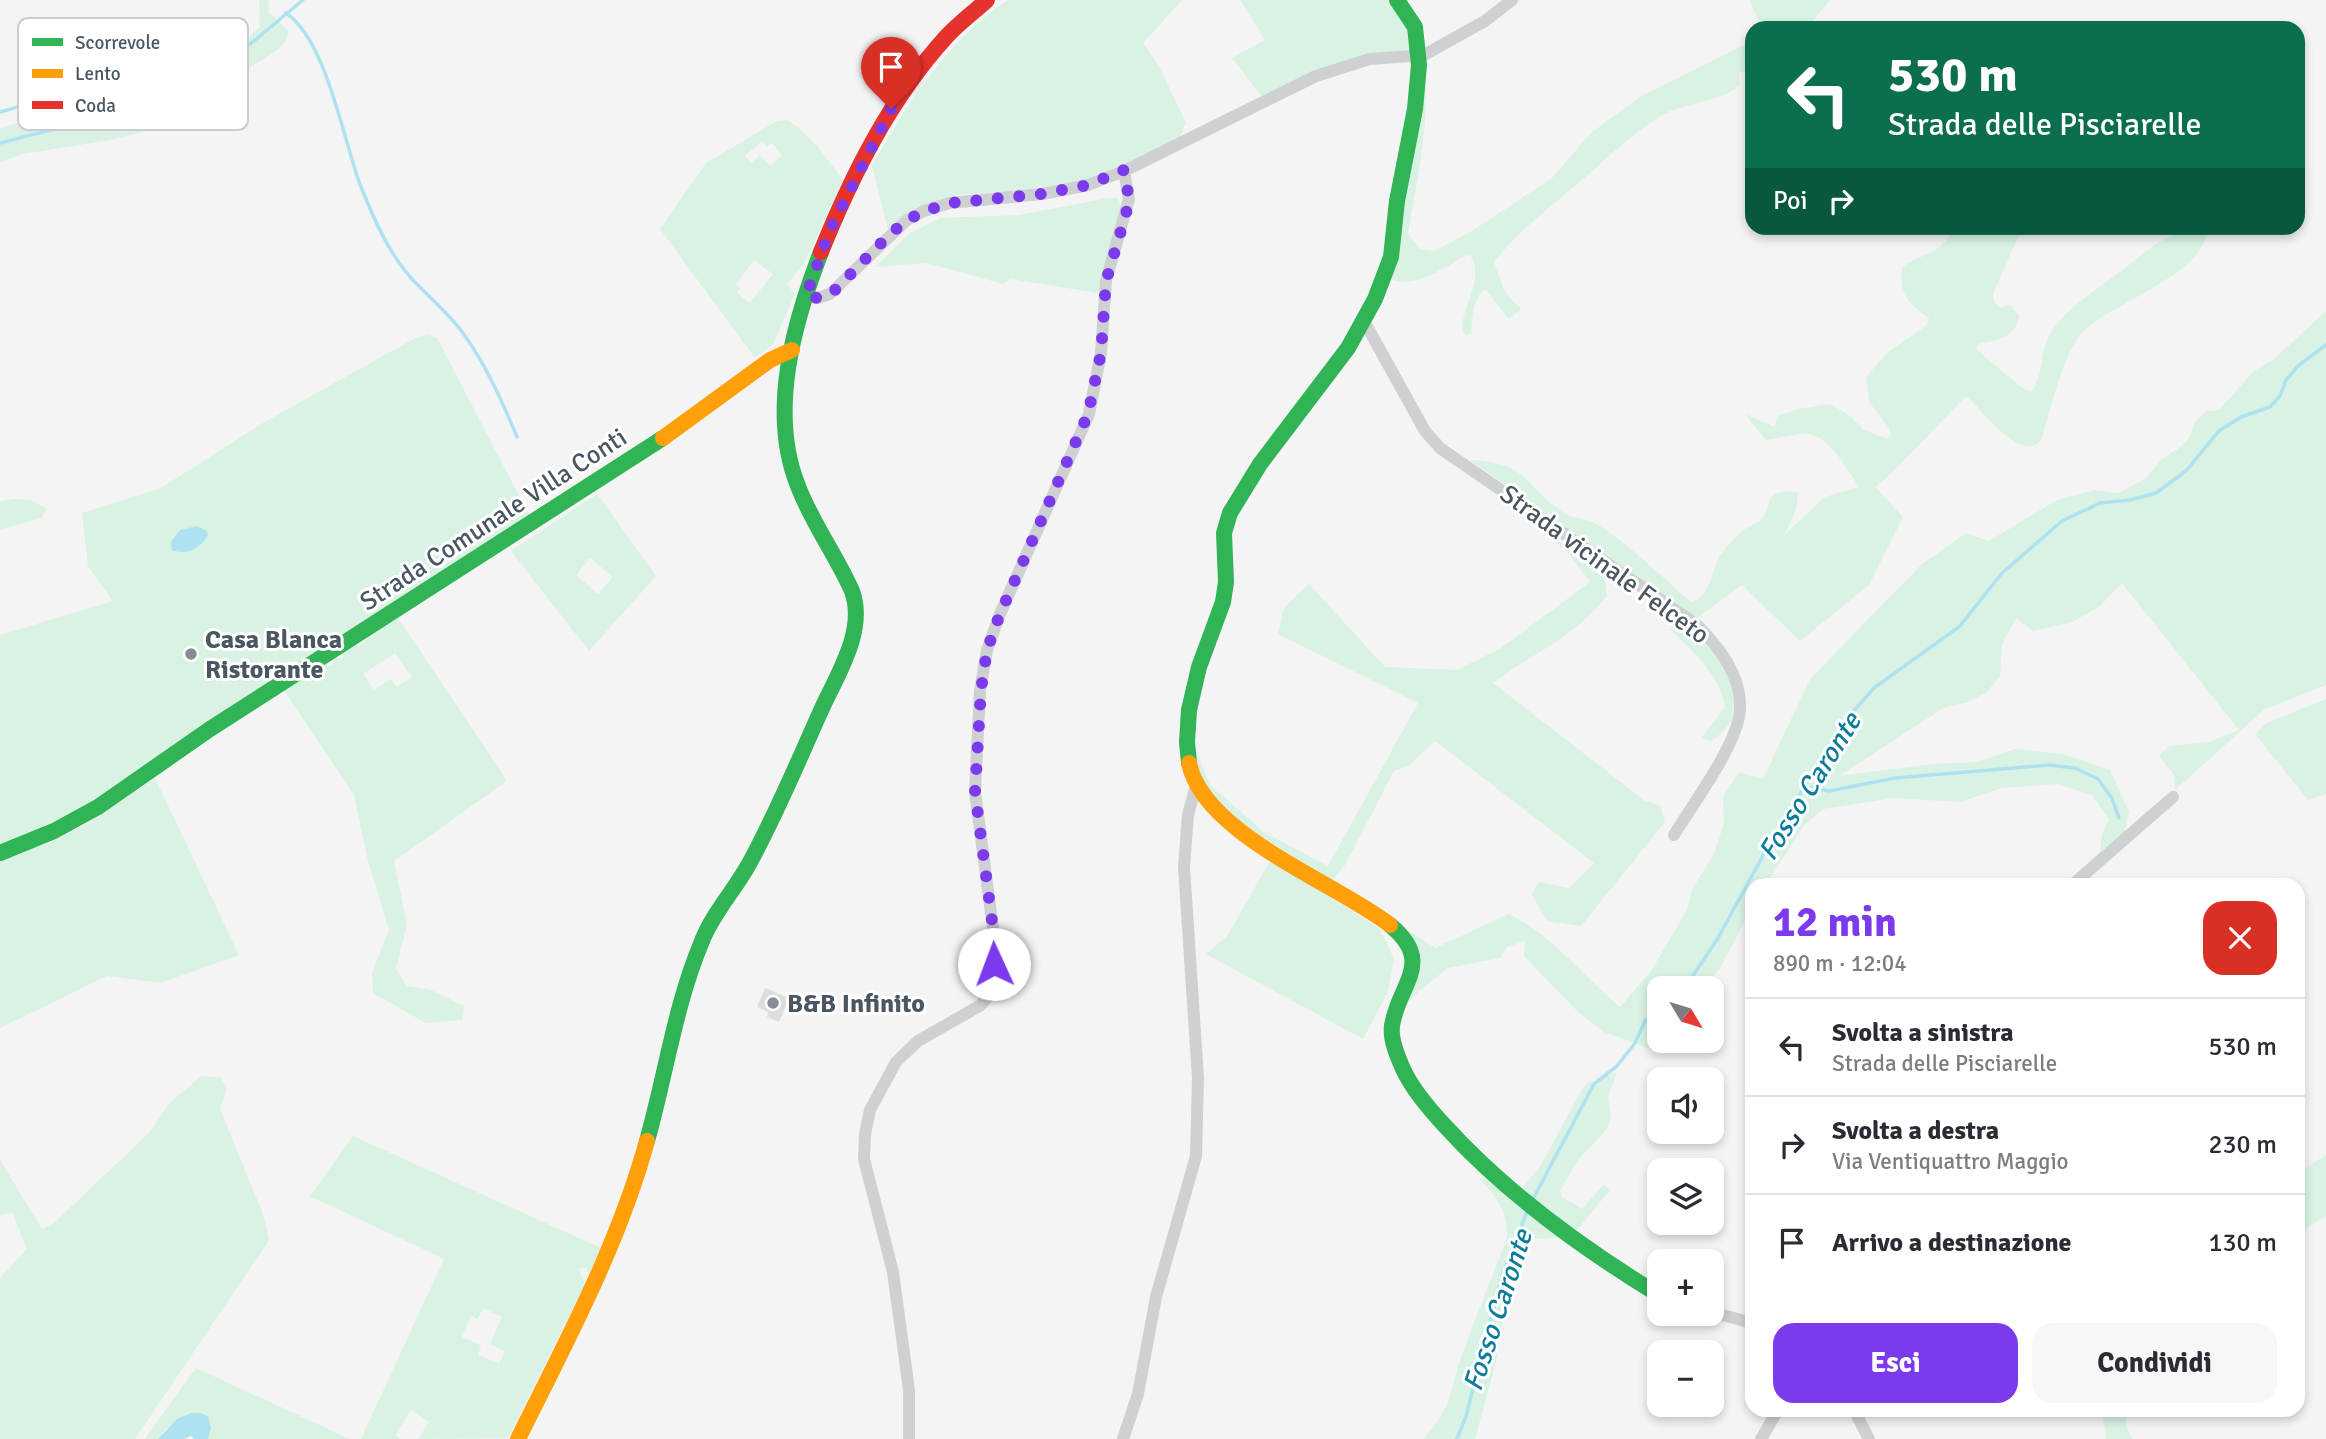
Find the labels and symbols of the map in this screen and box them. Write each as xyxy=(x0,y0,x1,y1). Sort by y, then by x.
legend xyxy=(18,18,248,130)
text: Scorrevole xyxy=(75,31,160,55)
pin xyxy=(861,37,921,109)
text: Lento xyxy=(75,62,121,86)
text: Coda xyxy=(75,94,116,118)
street label: Strada Comunale Villa Conti xyxy=(354,422,633,618)
street label: Strada vicinale Felceto xyxy=(1493,478,1715,652)
place label: Casa Blanca Ristorante xyxy=(205,624,342,686)
marker: Casa Blanca Ristorante xyxy=(183,646,199,662)
water label: Fosso Caronte xyxy=(1751,705,1870,867)
position arrow xyxy=(957,927,1031,1001)
north arrow xyxy=(1647,976,1724,1054)
place label: B&B Infinito xyxy=(787,988,925,1020)
marker: B&B Infinito xyxy=(765,995,781,1011)
water label: Fosso Caronte xyxy=(1456,1223,1541,1395)

